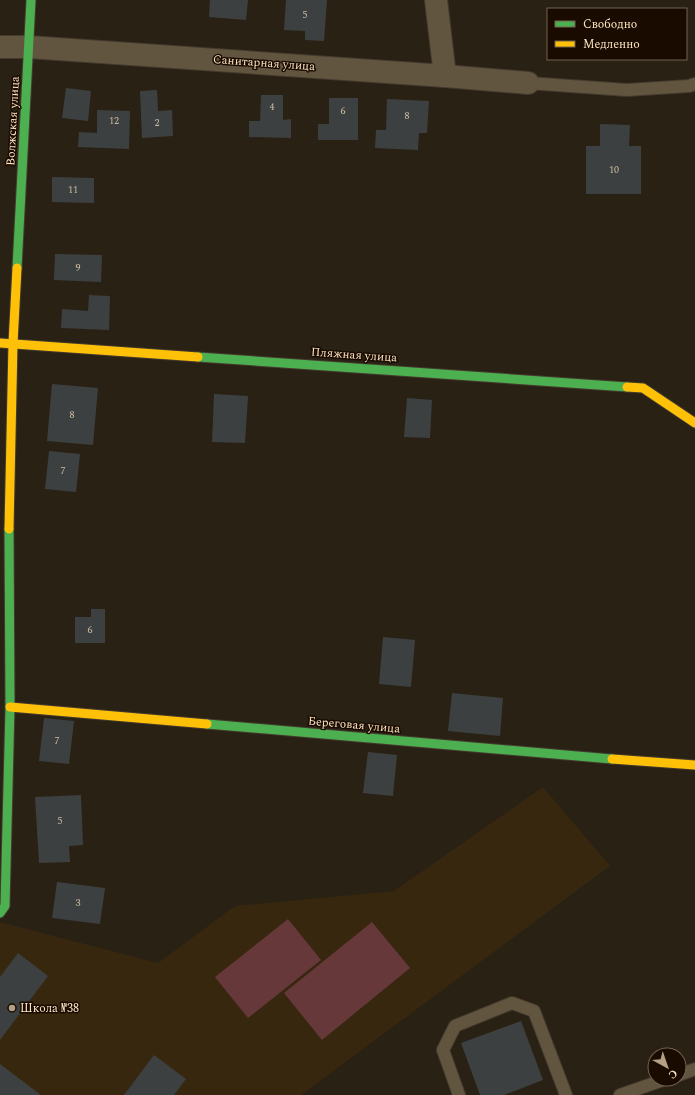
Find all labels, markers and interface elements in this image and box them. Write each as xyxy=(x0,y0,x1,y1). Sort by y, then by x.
house number: 5 xyxy=(303,7,308,23)
legend xyxy=(547,8,687,60)
text: Свободно xyxy=(583,15,637,34)
text: Медленно xyxy=(583,35,640,54)
street label: Санитарная улица xyxy=(212,50,316,76)
street label: Волжская улица xyxy=(1,75,25,166)
house number: 4 xyxy=(270,99,275,115)
house number: 6 xyxy=(341,103,346,119)
house number: 8 xyxy=(405,108,410,124)
house number: 12 xyxy=(109,113,119,129)
house number: 2 xyxy=(155,115,160,131)
house number: 10 xyxy=(609,162,619,178)
house number: 11 xyxy=(68,182,78,198)
house number: 9 xyxy=(76,260,81,276)
street label: Пляжная улица xyxy=(310,343,398,367)
house number: 8 xyxy=(70,407,75,423)
house number: 7 xyxy=(61,463,66,479)
house number: 6 xyxy=(88,622,93,638)
street label: Береговая улица xyxy=(307,712,401,739)
house number: 7 xyxy=(55,733,60,749)
house number: 5 xyxy=(58,813,63,829)
house number: 3 xyxy=(76,895,81,911)
place label: Школа №38 xyxy=(20,999,79,1018)
marker: Школа №38 xyxy=(7,1003,17,1013)
north arrow xyxy=(647,1047,687,1087)
text: С xyxy=(665,1065,682,1083)

